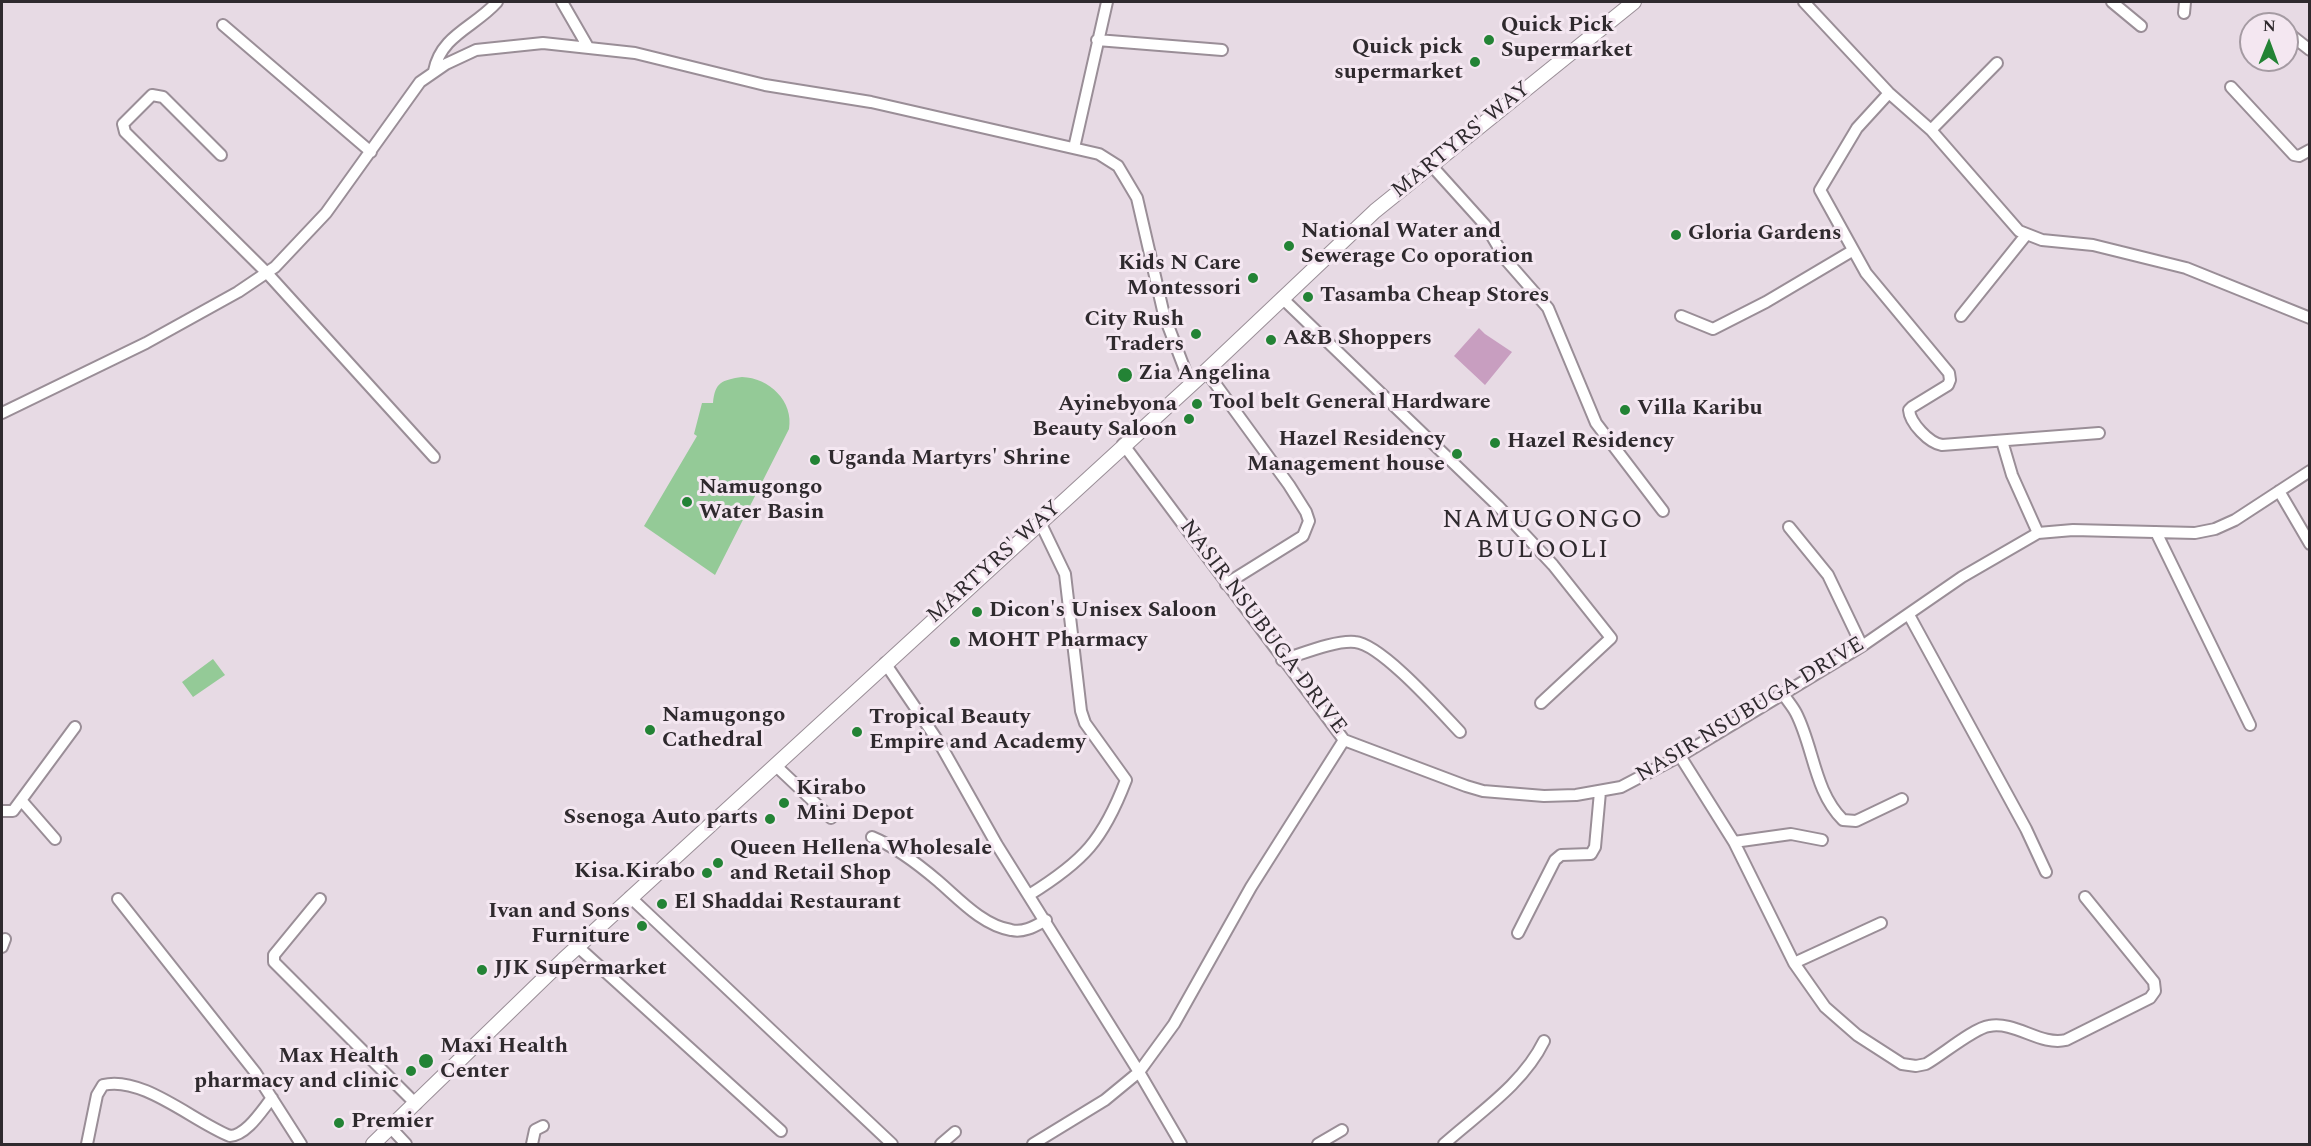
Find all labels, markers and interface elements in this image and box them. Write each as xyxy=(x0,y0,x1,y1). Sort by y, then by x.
north arrow xyxy=(2239,12,2299,72)
place label: Quick Pick Supermarket xyxy=(1501,14,1633,66)
text: N xyxy=(2263,14,2276,38)
marker: Quick Pick Supermarket xyxy=(1482,33,1496,47)
place label: Quick pick supermarket xyxy=(1334,36,1463,88)
marker: Quick pick supermarket xyxy=(1468,55,1482,69)
street label: MARTYRS' WAY xyxy=(1387,77,1537,205)
place label: National Water and Sewerage Co oporation xyxy=(1301,220,1534,272)
place label: Gloria Gardens xyxy=(1688,222,1842,248)
marker: Gloria Gardens xyxy=(1669,228,1683,242)
marker: National Water and Sewerage Co oporation xyxy=(1282,239,1296,253)
place label: Kids N Care Montessori xyxy=(1118,252,1241,304)
marker: Kids N Care Montessori xyxy=(1246,271,1260,285)
place label: Tasamba Cheap Stores xyxy=(1320,284,1549,310)
marker: Tasamba Cheap Stores xyxy=(1301,290,1315,304)
place label: City Rush Traders xyxy=(1085,308,1184,360)
marker: City Rush Traders xyxy=(1189,327,1203,341)
place label: A&B Shoppers xyxy=(1283,327,1432,353)
marker: A&B Shoppers xyxy=(1264,333,1278,347)
place label: Zia Angelina xyxy=(1138,362,1270,388)
marker: Zia Angelina xyxy=(1116,366,1134,384)
place label: Tool belt General Hardware xyxy=(1209,391,1491,417)
place label: Ayinebyona Beauty Saloon xyxy=(1032,393,1177,445)
marker: Tool belt General Hardware xyxy=(1190,397,1204,411)
place label: Villa Karibu xyxy=(1637,397,1762,423)
marker: Villa Karibu xyxy=(1618,403,1632,417)
marker: Ayinebyona Beauty Saloon xyxy=(1182,412,1196,426)
place label: Hazel Residency Management house xyxy=(1247,428,1445,480)
place label: Hazel Residency xyxy=(1507,430,1674,456)
marker: Hazel Residency xyxy=(1488,436,1502,450)
place label: Uganda Martyrs' Shrine xyxy=(827,447,1070,473)
marker: Hazel Residency Management house xyxy=(1450,447,1464,461)
marker: Uganda Martyrs' Shrine xyxy=(808,453,822,467)
place label: Namugongo Water Basin xyxy=(699,476,824,528)
marker: Namugongo Water Basin xyxy=(680,495,694,509)
street label: MARTYRS' WAY xyxy=(923,496,1067,630)
district label: NAMUGONGO BULOOLI xyxy=(1442,506,1644,568)
street label: NASIR NSUBUGA DRIVE xyxy=(1173,516,1351,740)
place label: Dicon's Unisex Saloon xyxy=(989,599,1217,625)
marker: Dicon's Unisex Saloon xyxy=(970,605,984,619)
place label: MOHT Pharmacy xyxy=(967,629,1147,655)
street label: NASIR NSUBUGA DRIVE xyxy=(1632,632,1870,790)
marker: MOHT Pharmacy xyxy=(948,635,962,649)
place label: Namugongo Cathedral xyxy=(662,704,785,756)
place label: Tropical Beauty Empire and Academy xyxy=(869,706,1086,758)
marker: Namugongo Cathedral xyxy=(643,723,657,737)
marker: Tropical Beauty Empire and Academy xyxy=(850,725,864,739)
place label: Kirabo Mini Depot xyxy=(796,777,914,828)
marker: Kirabo Mini Depot xyxy=(777,796,791,810)
place label: Ssenoga Auto parts xyxy=(563,806,758,832)
marker: Ssenoga Auto parts xyxy=(763,812,777,826)
place label: Queen Hellena Wholesale and Retail Shop xyxy=(730,837,992,888)
marker: Queen Hellena Wholesale and Retail Shop xyxy=(711,856,725,870)
place label: Kisa.Kirabo xyxy=(574,860,695,886)
marker: Kisa.Kirabo xyxy=(700,866,714,880)
place label: El Shaddai Restaurant xyxy=(674,891,901,917)
marker: El Shaddai Restaurant xyxy=(655,897,669,911)
place label: Ivan and Sons Furniture xyxy=(488,900,630,951)
marker: Ivan and Sons Furniture xyxy=(635,919,649,933)
place label: JJK Supermarket xyxy=(494,957,667,983)
marker: JJK Supermarket xyxy=(475,963,489,977)
place label: Maxi Health Center xyxy=(440,1035,568,1086)
place label: Max Health pharmacy and clinic xyxy=(194,1045,399,1096)
marker: Maxi Health Center xyxy=(417,1052,435,1070)
marker: Max Health pharmacy and clinic xyxy=(404,1064,418,1078)
place label: Premier xyxy=(351,1110,434,1136)
marker: Premier xyxy=(332,1116,346,1130)

